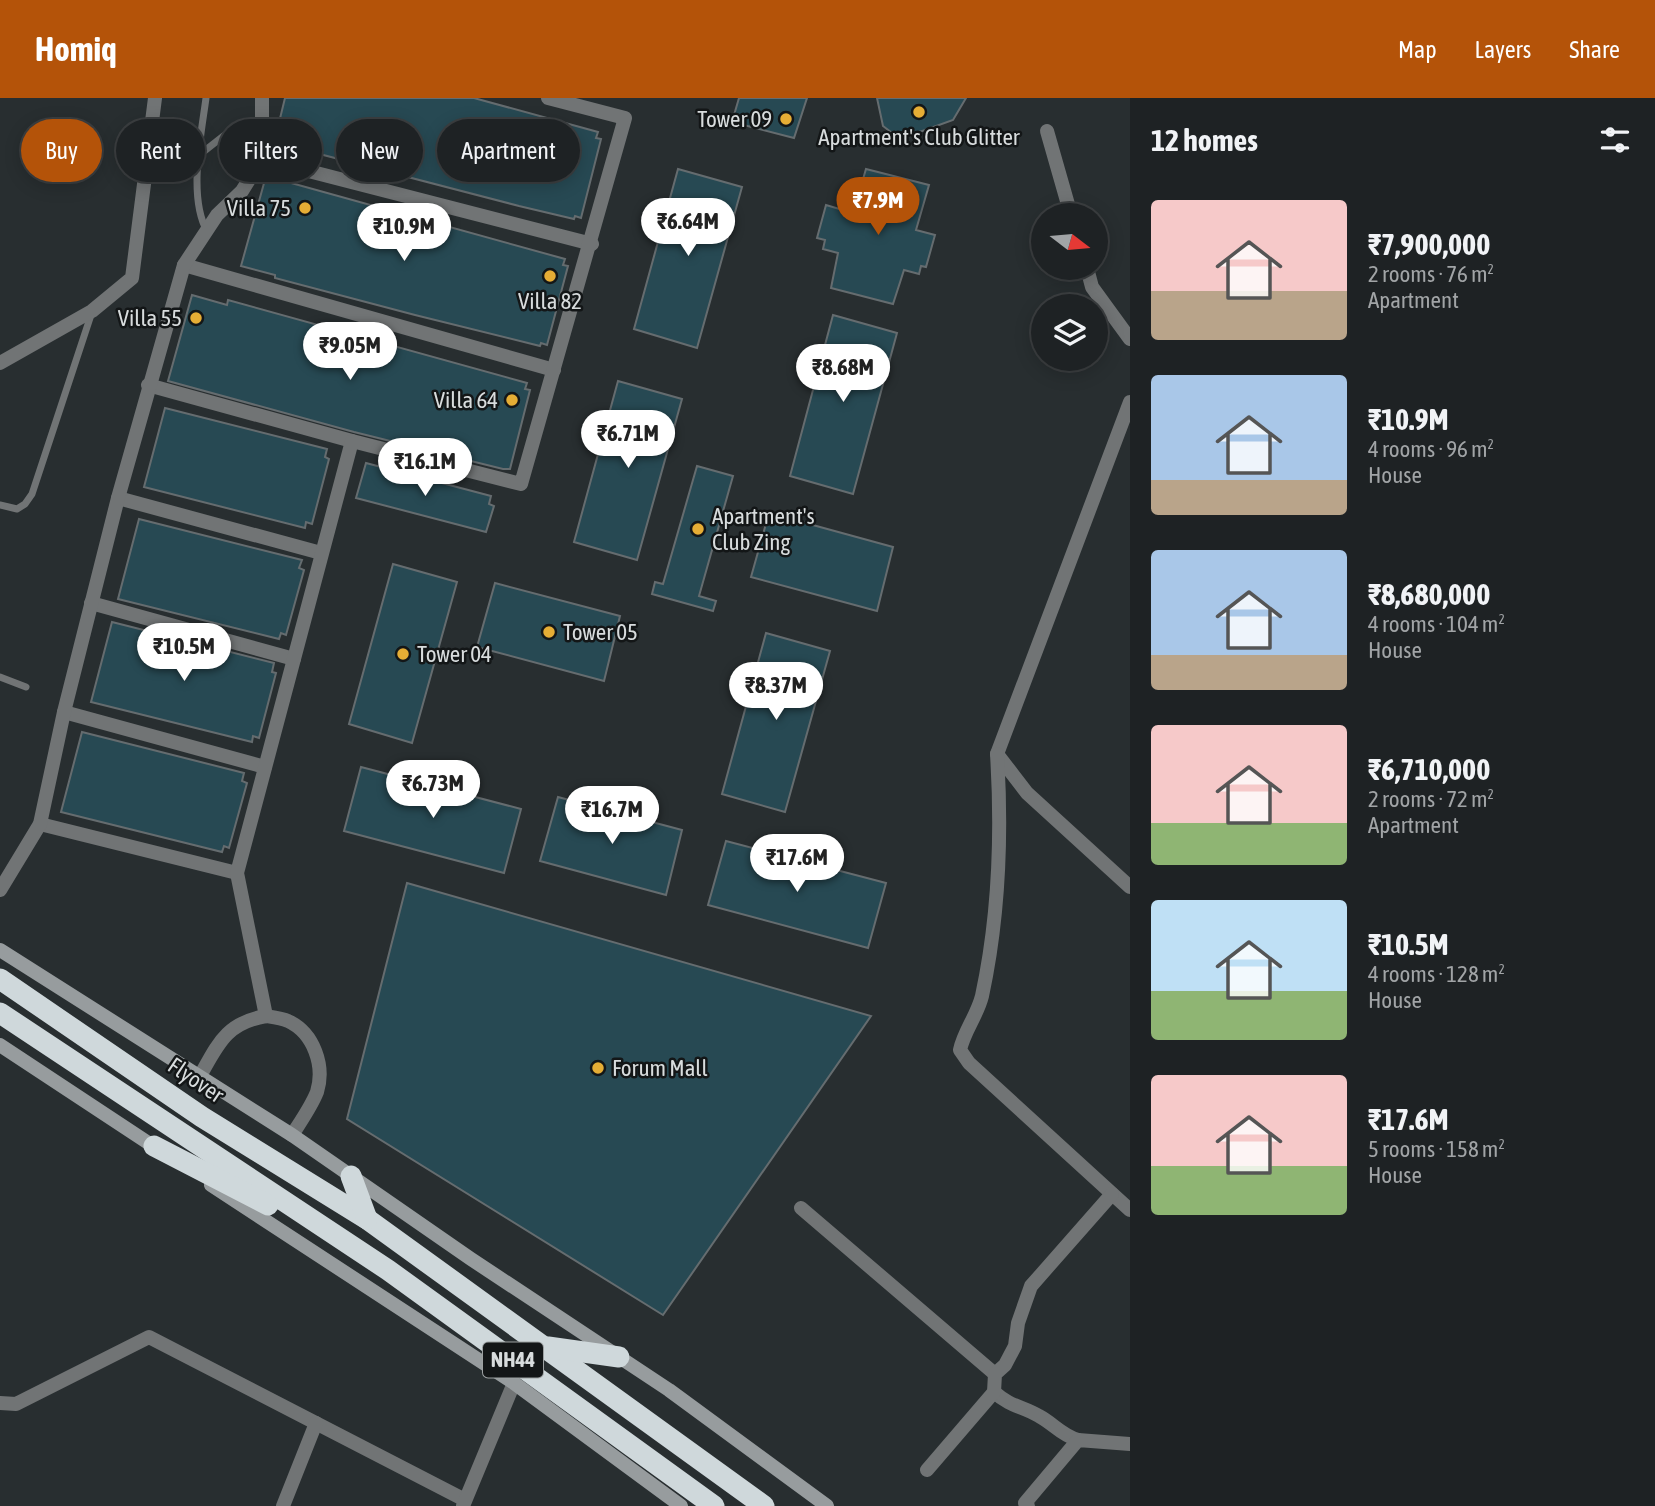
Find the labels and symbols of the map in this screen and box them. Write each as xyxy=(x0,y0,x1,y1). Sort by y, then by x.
marker: Apartment's Club Glitter xyxy=(911,104,927,120)
place label: Tower 09 xyxy=(697,106,772,132)
marker: Tower 09 xyxy=(778,111,794,127)
place label: Apartment's Club Glitter xyxy=(818,124,1021,150)
pin: ₹7.9M xyxy=(829,178,927,237)
place label: Villa 75 xyxy=(227,195,291,221)
pin: ₹6.64M xyxy=(631,198,745,258)
marker: Villa 75 xyxy=(297,200,313,216)
north arrow xyxy=(1031,203,1108,280)
pin: ₹10.9M xyxy=(347,204,461,263)
marker: Villa 82 xyxy=(542,268,558,284)
place label: Villa 82 xyxy=(518,288,582,314)
place label: Villa 55 xyxy=(118,305,182,331)
marker: Villa 55 xyxy=(188,310,204,326)
pin: ₹9.05M xyxy=(293,322,407,382)
pin: ₹8.68M xyxy=(786,344,900,404)
place label: Villa 64 xyxy=(434,387,498,413)
marker: Villa 64 xyxy=(504,392,520,408)
pin: ₹6.71M xyxy=(571,410,685,470)
pin: ₹16.1M xyxy=(368,438,482,498)
place label: Apartment's Club Zing xyxy=(712,503,815,555)
marker: Apartment's Club Zing xyxy=(690,521,706,537)
place label: Tower 05 xyxy=(563,619,638,645)
pin: ₹10.5M xyxy=(127,624,241,683)
marker: Tower 05 xyxy=(541,624,557,640)
place label: Tower 04 xyxy=(417,641,492,667)
marker: Tower 04 xyxy=(395,646,411,662)
pin: ₹8.37M xyxy=(719,662,833,722)
pin: ₹6.73M xyxy=(376,760,490,820)
pin: ₹16.7M xyxy=(555,786,669,846)
pin: ₹17.6M xyxy=(740,834,854,894)
street label: Flyover xyxy=(163,1052,230,1109)
place label: Forum Mall xyxy=(612,1055,708,1081)
marker: Forum Mall xyxy=(590,1060,606,1076)
road number: NH44 xyxy=(483,1342,543,1378)

